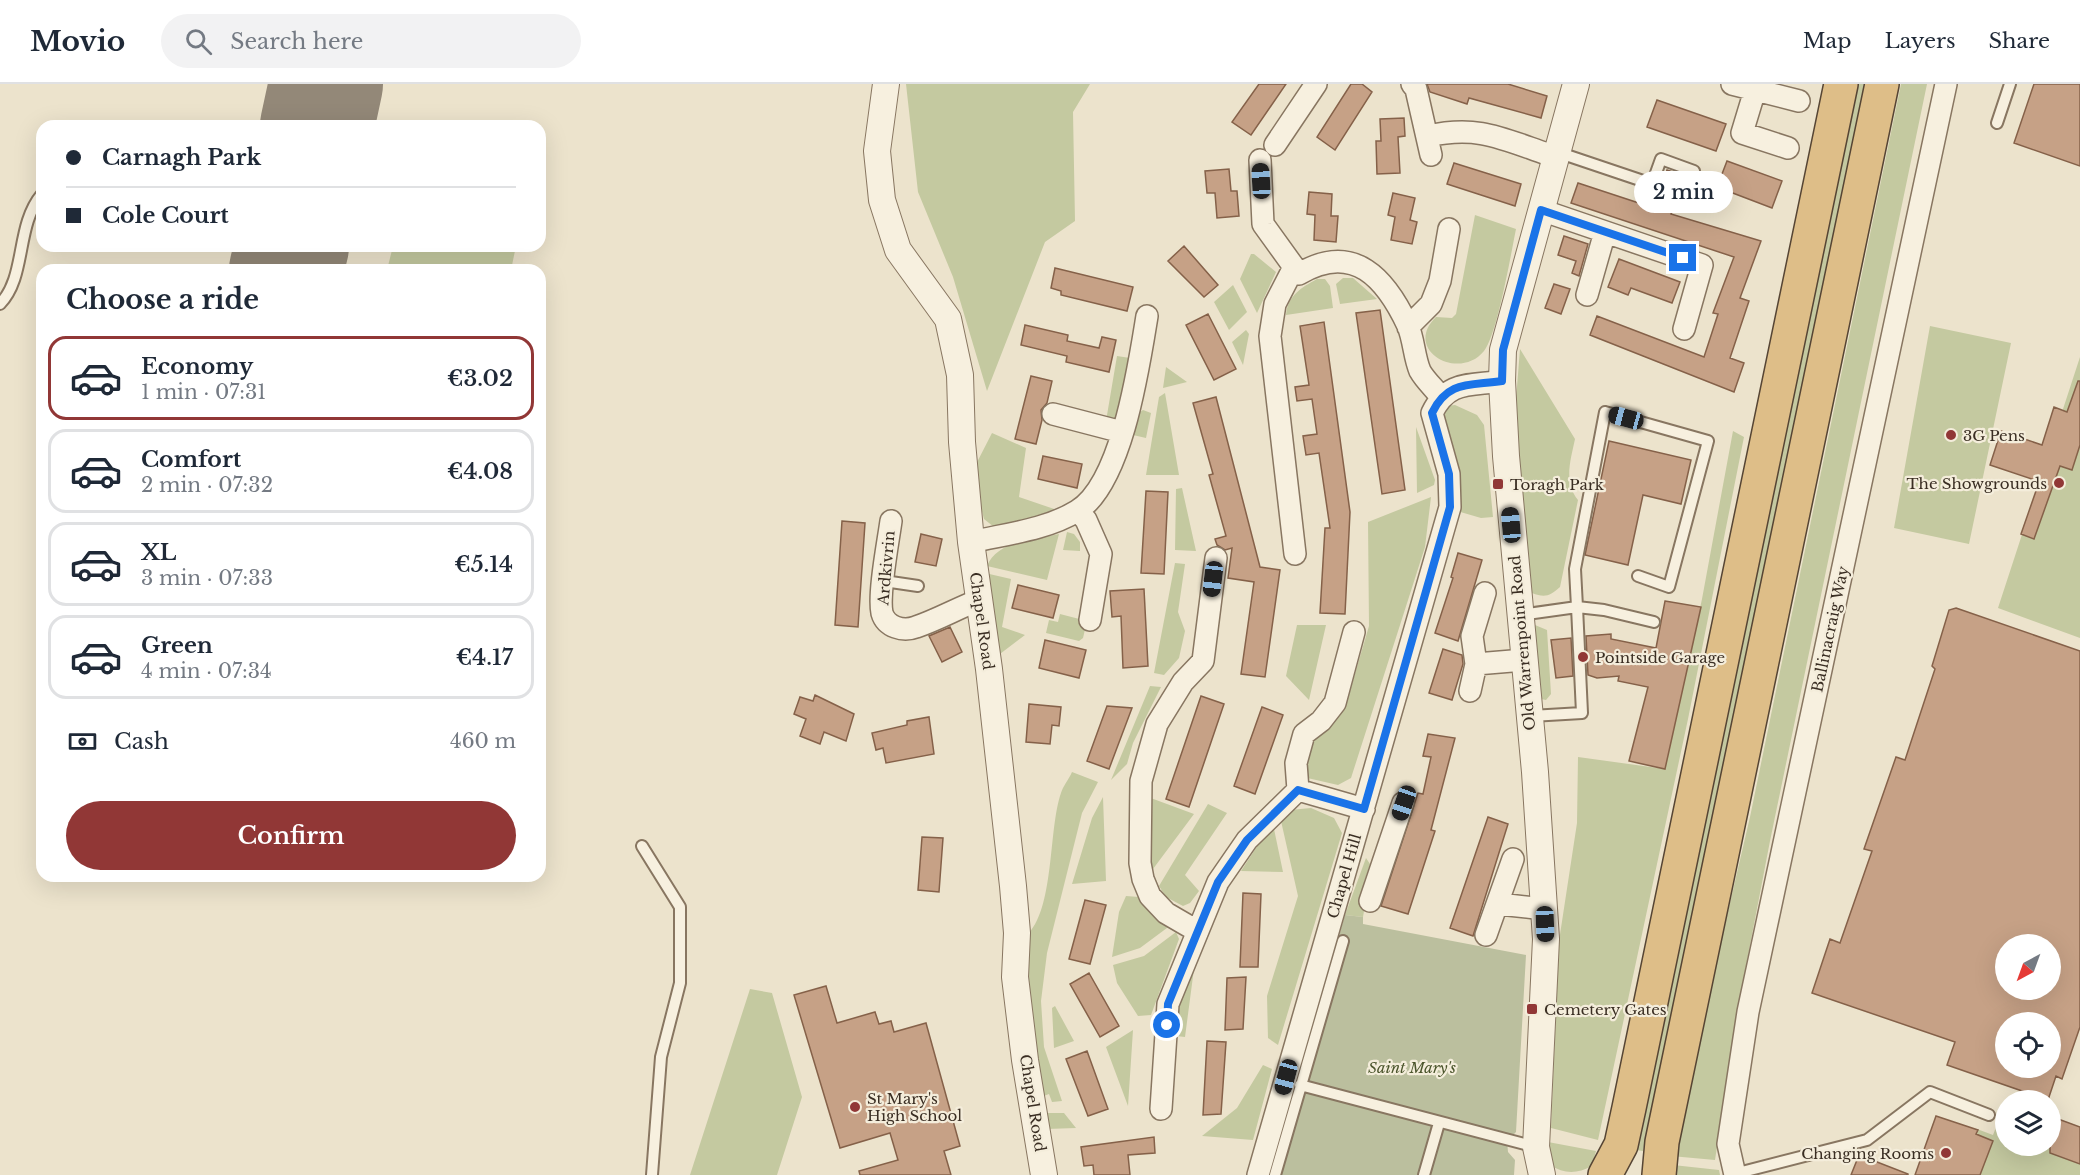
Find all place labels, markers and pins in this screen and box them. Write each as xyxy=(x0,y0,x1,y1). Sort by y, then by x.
place label: 3G Pens xyxy=(1963,426,2025,445)
marker: 3G Pens xyxy=(1944,428,1958,442)
place label: The Showgrounds xyxy=(1907,474,2047,493)
place label: Toragh Park xyxy=(1510,475,1605,494)
marker: The Showgrounds xyxy=(2052,476,2066,490)
marker: Toragh Park xyxy=(1491,477,1505,491)
place label: Pointside Garage xyxy=(1595,648,1725,667)
marker: Pointside Garage xyxy=(1576,650,1590,664)
place label: Cemetery Gates xyxy=(1544,1000,1667,1019)
marker: Cemetery Gates xyxy=(1525,1002,1539,1016)
place label: St Mary's High School xyxy=(867,1089,962,1125)
marker: St Mary's High School xyxy=(848,1100,862,1114)
place label: Changing Rooms xyxy=(1801,1144,1934,1163)
marker: Changing Rooms xyxy=(1939,1146,1953,1160)

